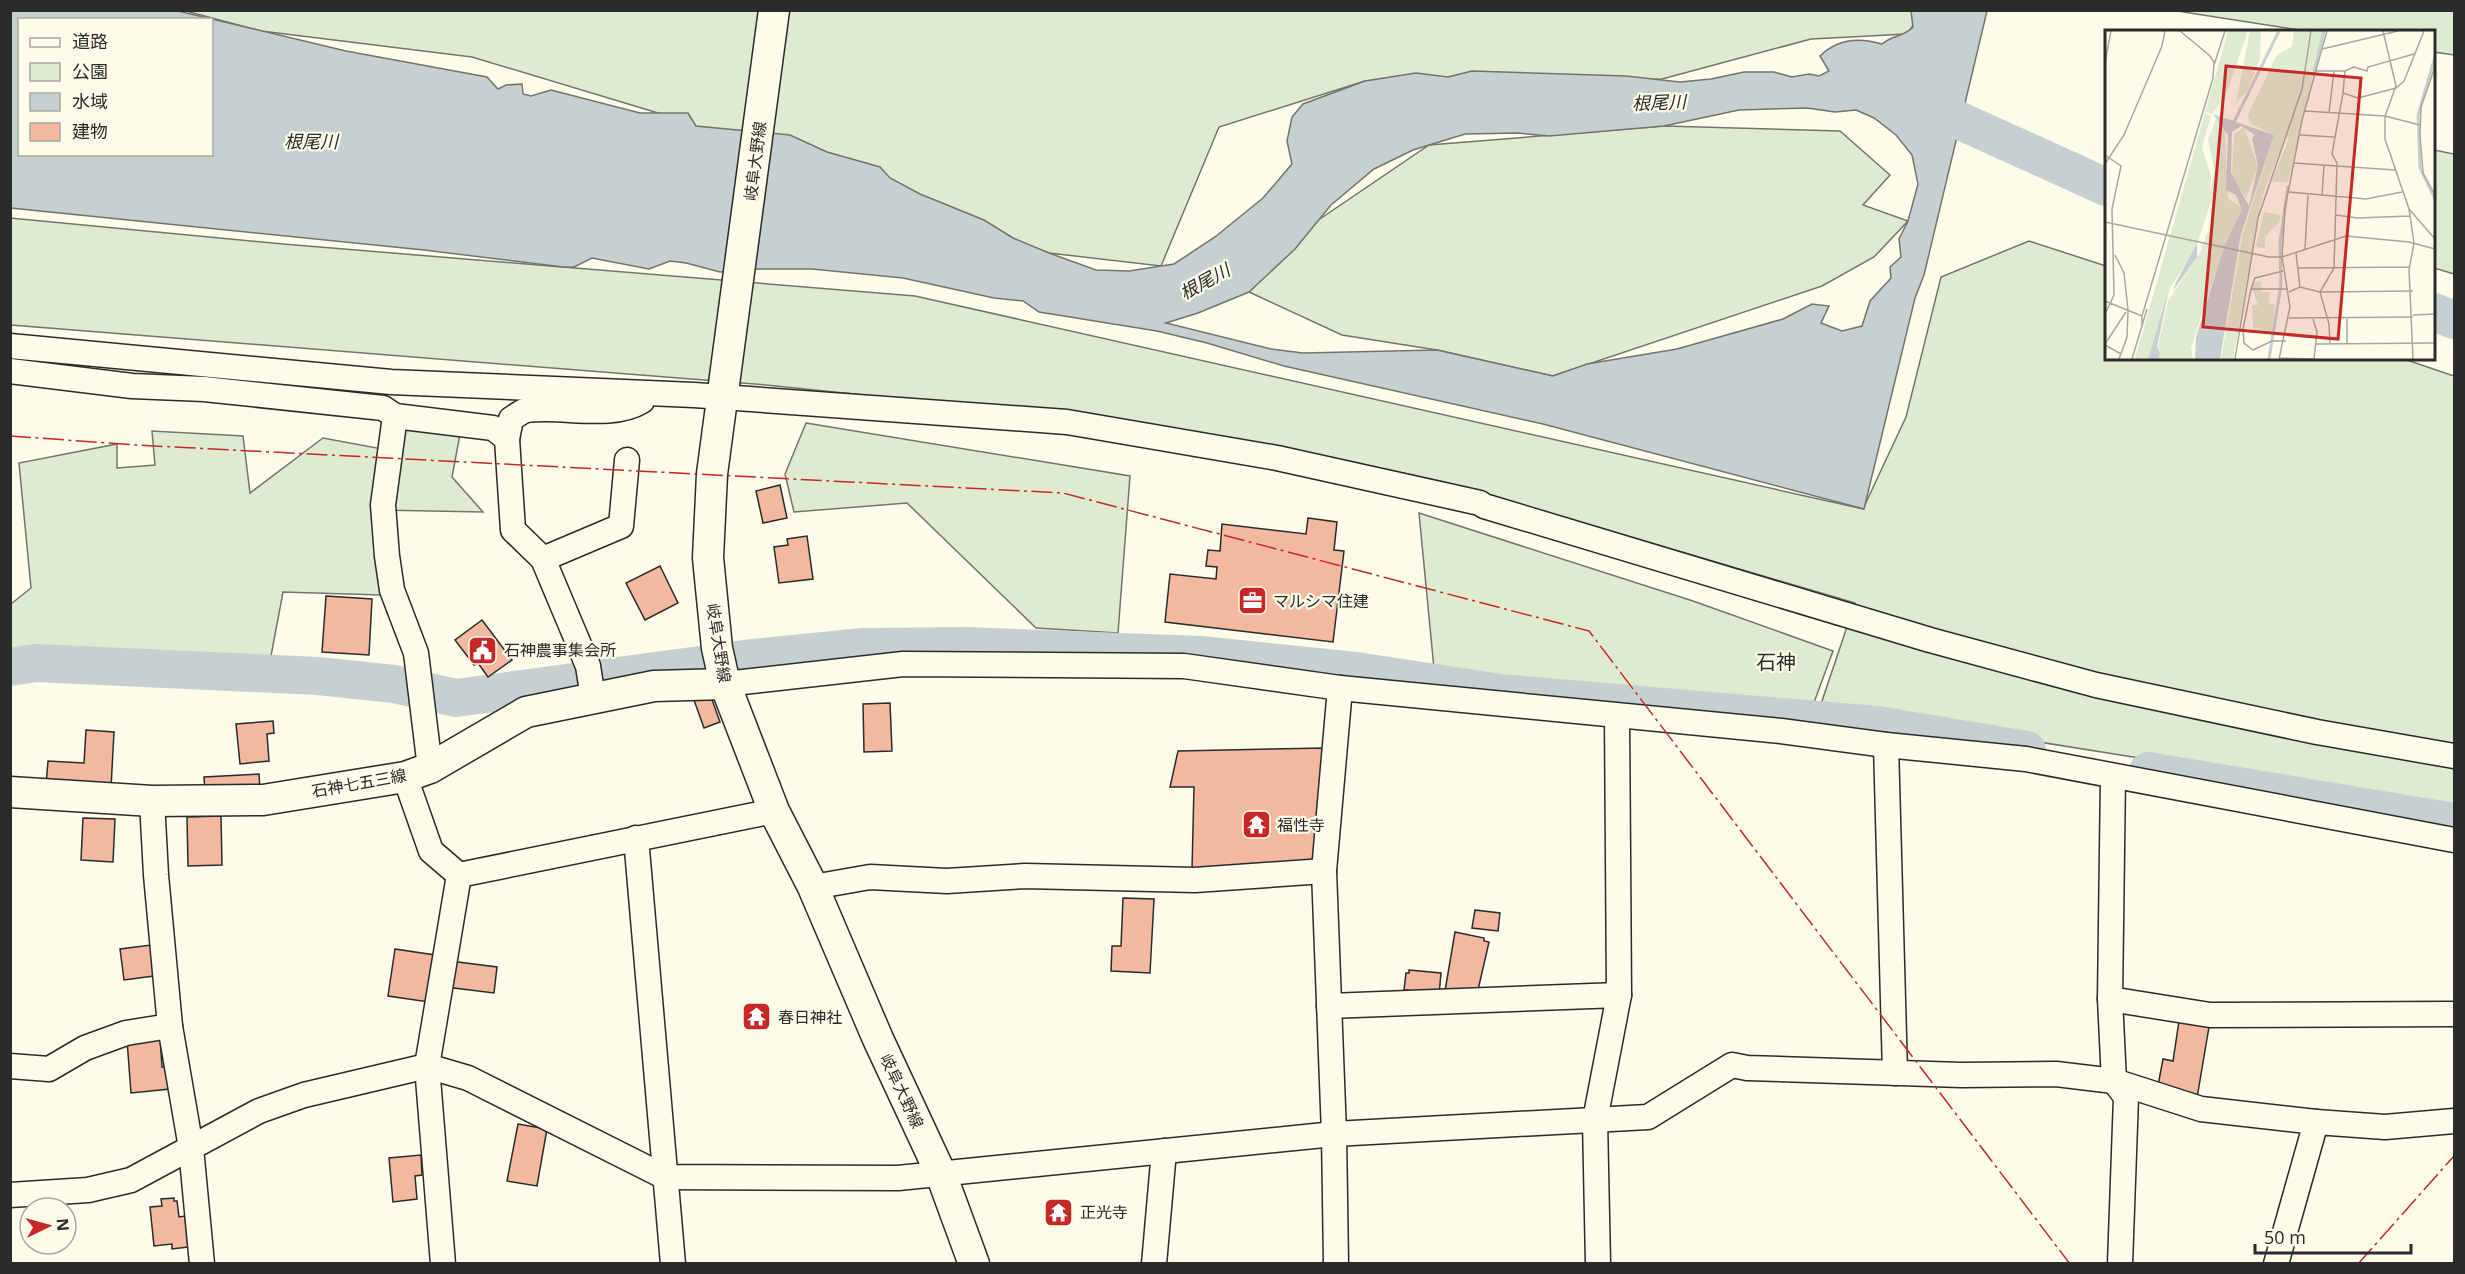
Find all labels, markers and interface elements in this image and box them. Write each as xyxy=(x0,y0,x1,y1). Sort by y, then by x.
legend xyxy=(18,18,213,156)
text: 道路 xyxy=(72,29,108,53)
inset map xyxy=(2105,30,2435,360)
text: 公園 xyxy=(72,59,108,83)
text: 水域 xyxy=(72,89,108,113)
water label: 根尾川 xyxy=(1632,89,1688,115)
text: 建物 xyxy=(72,119,108,143)
street label: 岐阜大野線 xyxy=(739,120,771,202)
water label: 根尾川 xyxy=(284,129,340,153)
water label: 根尾川 xyxy=(1175,257,1236,305)
office icon: マルシマ住建 xyxy=(1236,585,1268,617)
place label: マルシマ住建 xyxy=(1273,590,1369,612)
street label: 岐阜大野線 xyxy=(702,602,736,684)
public building icon: 石神農事集会所 xyxy=(467,634,499,666)
place label: 石神農事集会所 xyxy=(504,639,616,661)
district label: 石神 xyxy=(1756,648,1796,675)
street label: 石神七五三線 xyxy=(310,764,408,802)
temple icon: 福性寺 xyxy=(1240,809,1272,841)
place label: 福性寺 xyxy=(1277,814,1325,836)
temple icon: 春日神社 xyxy=(741,1001,773,1033)
place label: 春日神社 xyxy=(778,1006,842,1028)
street label: 岐阜大野線 xyxy=(875,1050,929,1132)
north arrow xyxy=(18,1196,78,1256)
temple icon: 正光寺 xyxy=(1043,1196,1075,1228)
place label: 正光寺 xyxy=(1080,1201,1128,1223)
text: N xyxy=(51,1217,74,1232)
scale bar xyxy=(2255,1217,2411,1255)
text: 50 m xyxy=(2264,1225,2306,1249)

